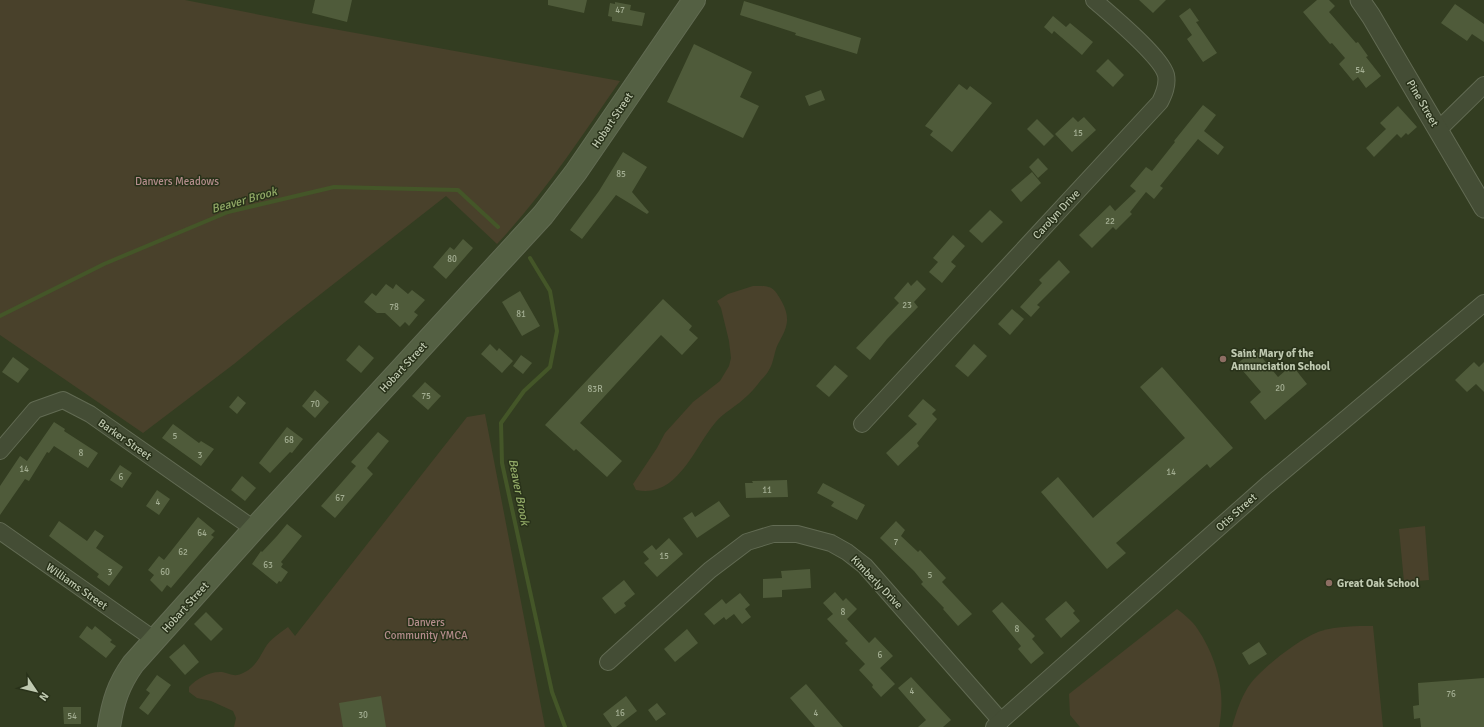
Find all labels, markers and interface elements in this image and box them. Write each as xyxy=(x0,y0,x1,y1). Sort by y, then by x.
house number: 47 xyxy=(615,5,625,16)
house number: 54 xyxy=(1355,65,1365,76)
street label: Pine Street xyxy=(1404,78,1441,129)
street label: Hobart Street xyxy=(589,90,636,150)
house number: 15 xyxy=(1073,128,1083,139)
house number: 85 xyxy=(616,169,626,180)
park label: Danvers Meadows xyxy=(135,175,219,188)
water label: Beaver Brook xyxy=(210,184,279,217)
street label: Carolyn Drive xyxy=(1030,187,1083,242)
house number: 22 xyxy=(1105,216,1115,227)
house number: 80 xyxy=(447,254,457,265)
house number: 23 xyxy=(902,300,912,311)
house number: 78 xyxy=(389,302,399,313)
house number: 81 xyxy=(516,309,526,320)
street label: Hobart Street xyxy=(377,339,430,395)
place label: Saint Mary of the Annunciation School xyxy=(1231,347,1331,373)
marker: Saint Mary of the Annunciation School xyxy=(1218,354,1228,364)
house number: 20 xyxy=(1275,383,1285,394)
house number: 83R xyxy=(587,384,603,395)
house number: 75 xyxy=(421,391,431,402)
house number: 70 xyxy=(310,399,320,410)
street label: Barker Street xyxy=(96,416,154,463)
house number: 5 xyxy=(173,431,178,442)
house number: 68 xyxy=(284,435,294,446)
house number: 8 xyxy=(79,448,84,459)
house number: 3 xyxy=(198,450,203,461)
water label: Beaver Brook xyxy=(505,458,532,528)
house number: 14 xyxy=(19,464,29,475)
house number: 14 xyxy=(1166,467,1176,478)
house number: 6 xyxy=(119,472,124,483)
house number: 11 xyxy=(762,485,772,496)
street label: Otis Street xyxy=(1213,491,1259,534)
house number: 67 xyxy=(335,493,345,504)
house number: 4 xyxy=(156,497,161,508)
house number: 64 xyxy=(197,528,207,539)
house number: 7 xyxy=(894,537,899,548)
house number: 62 xyxy=(178,547,188,558)
house number: 15 xyxy=(659,551,669,562)
street label: Kimberly Drive xyxy=(848,553,905,612)
street label: Williams Street xyxy=(44,560,110,612)
house number: 63 xyxy=(263,560,273,571)
house number: 3 xyxy=(108,567,113,578)
house number: 60 xyxy=(160,567,170,578)
house number: 5 xyxy=(928,570,933,581)
place label: Great Oak School xyxy=(1337,577,1420,590)
marker: Great Oak School xyxy=(1324,578,1334,588)
street label: Hobart Street xyxy=(159,579,212,635)
house number: 8 xyxy=(841,607,846,618)
park label: Danvers Community YMCA xyxy=(384,616,468,642)
house number: 8 xyxy=(1015,624,1020,635)
house number: 6 xyxy=(878,650,883,661)
north arrow xyxy=(16,671,56,711)
house number: 4 xyxy=(910,686,915,697)
house number: 76 xyxy=(1446,689,1456,700)
text: N xyxy=(36,690,51,703)
house number: 16 xyxy=(615,708,625,719)
house number: 4 xyxy=(814,708,819,719)
house number: 30 xyxy=(358,710,368,721)
house number: 54 xyxy=(67,711,77,722)

